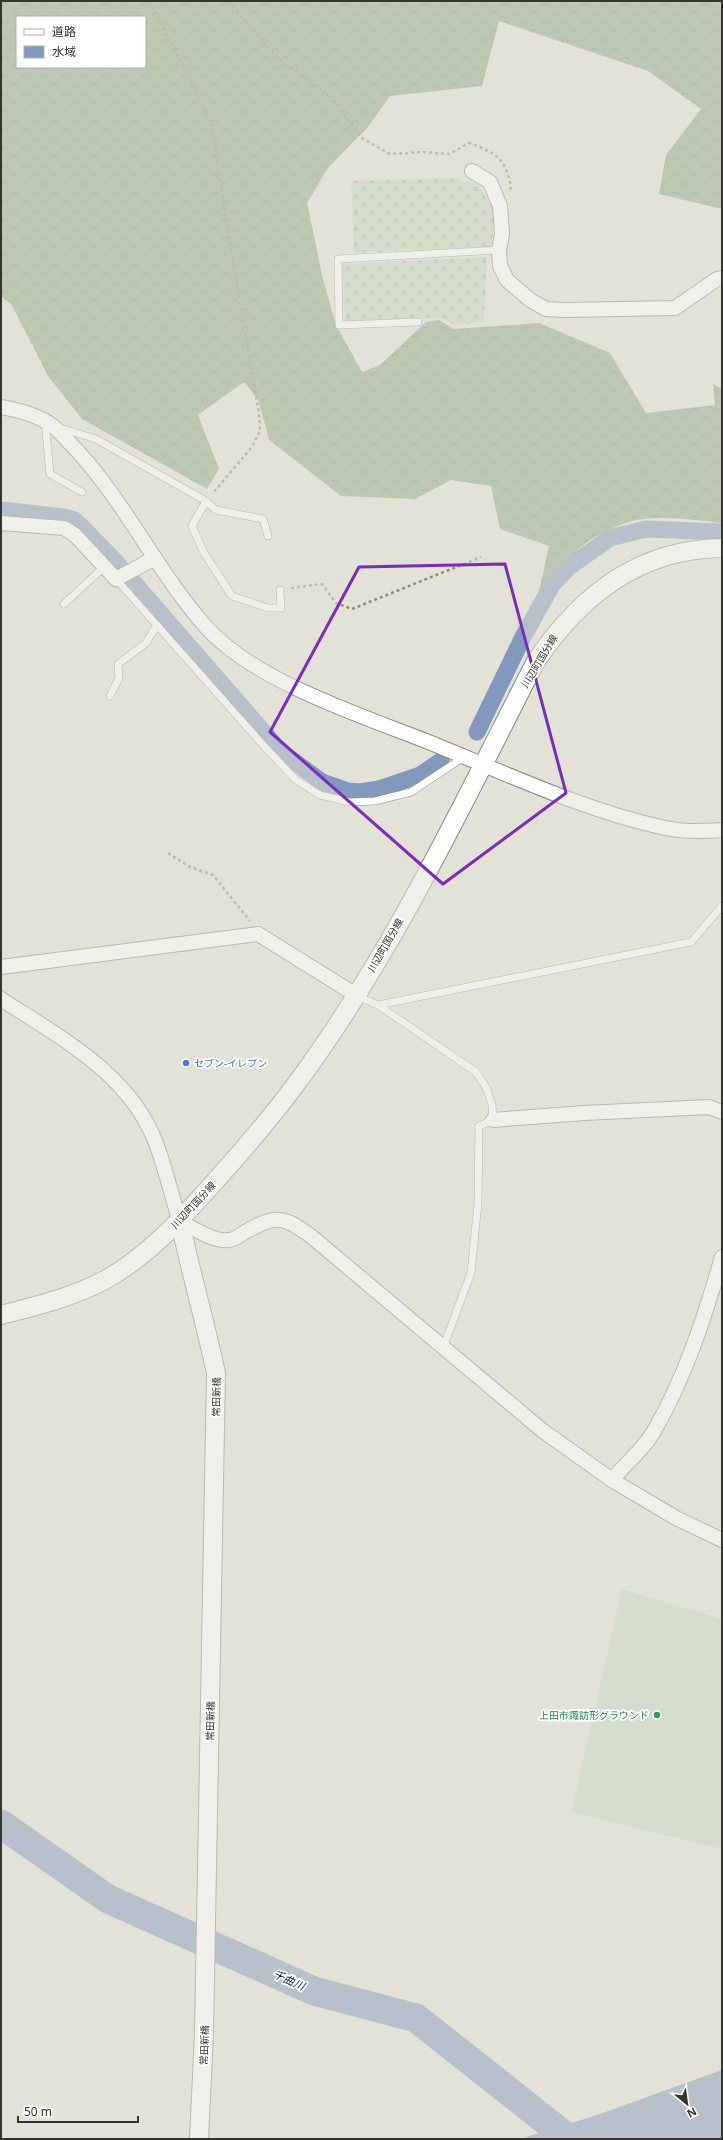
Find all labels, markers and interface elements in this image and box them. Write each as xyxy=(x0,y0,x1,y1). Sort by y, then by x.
legend xyxy=(16,16,146,68)
text: 道路 xyxy=(52,23,76,40)
text: 水域 xyxy=(52,43,76,60)
street label: 川辺町国分線 xyxy=(518,632,560,690)
street label: 川辺町国分線 xyxy=(364,916,406,974)
place label: セブン-イレブン xyxy=(194,1056,267,1070)
marker: セブン-イレブン xyxy=(181,1058,191,1068)
street label: 川辺町国分線 xyxy=(167,1178,219,1232)
street label: 常田新橋 xyxy=(209,1377,223,1417)
street label: 常田新橋 xyxy=(203,1701,217,1741)
place label: 上田市諏訪形グラウンド xyxy=(539,1708,649,1722)
marker: 上田市諏訪形グラウンド xyxy=(652,1710,662,1720)
water label: 千曲川 xyxy=(271,1966,308,1994)
street label: 常田新橋 xyxy=(196,2025,212,2065)
north arrow xyxy=(667,2084,707,2124)
scale bar xyxy=(18,2098,138,2124)
text: 50 m xyxy=(24,2103,52,2120)
text: N xyxy=(685,2104,700,2122)

